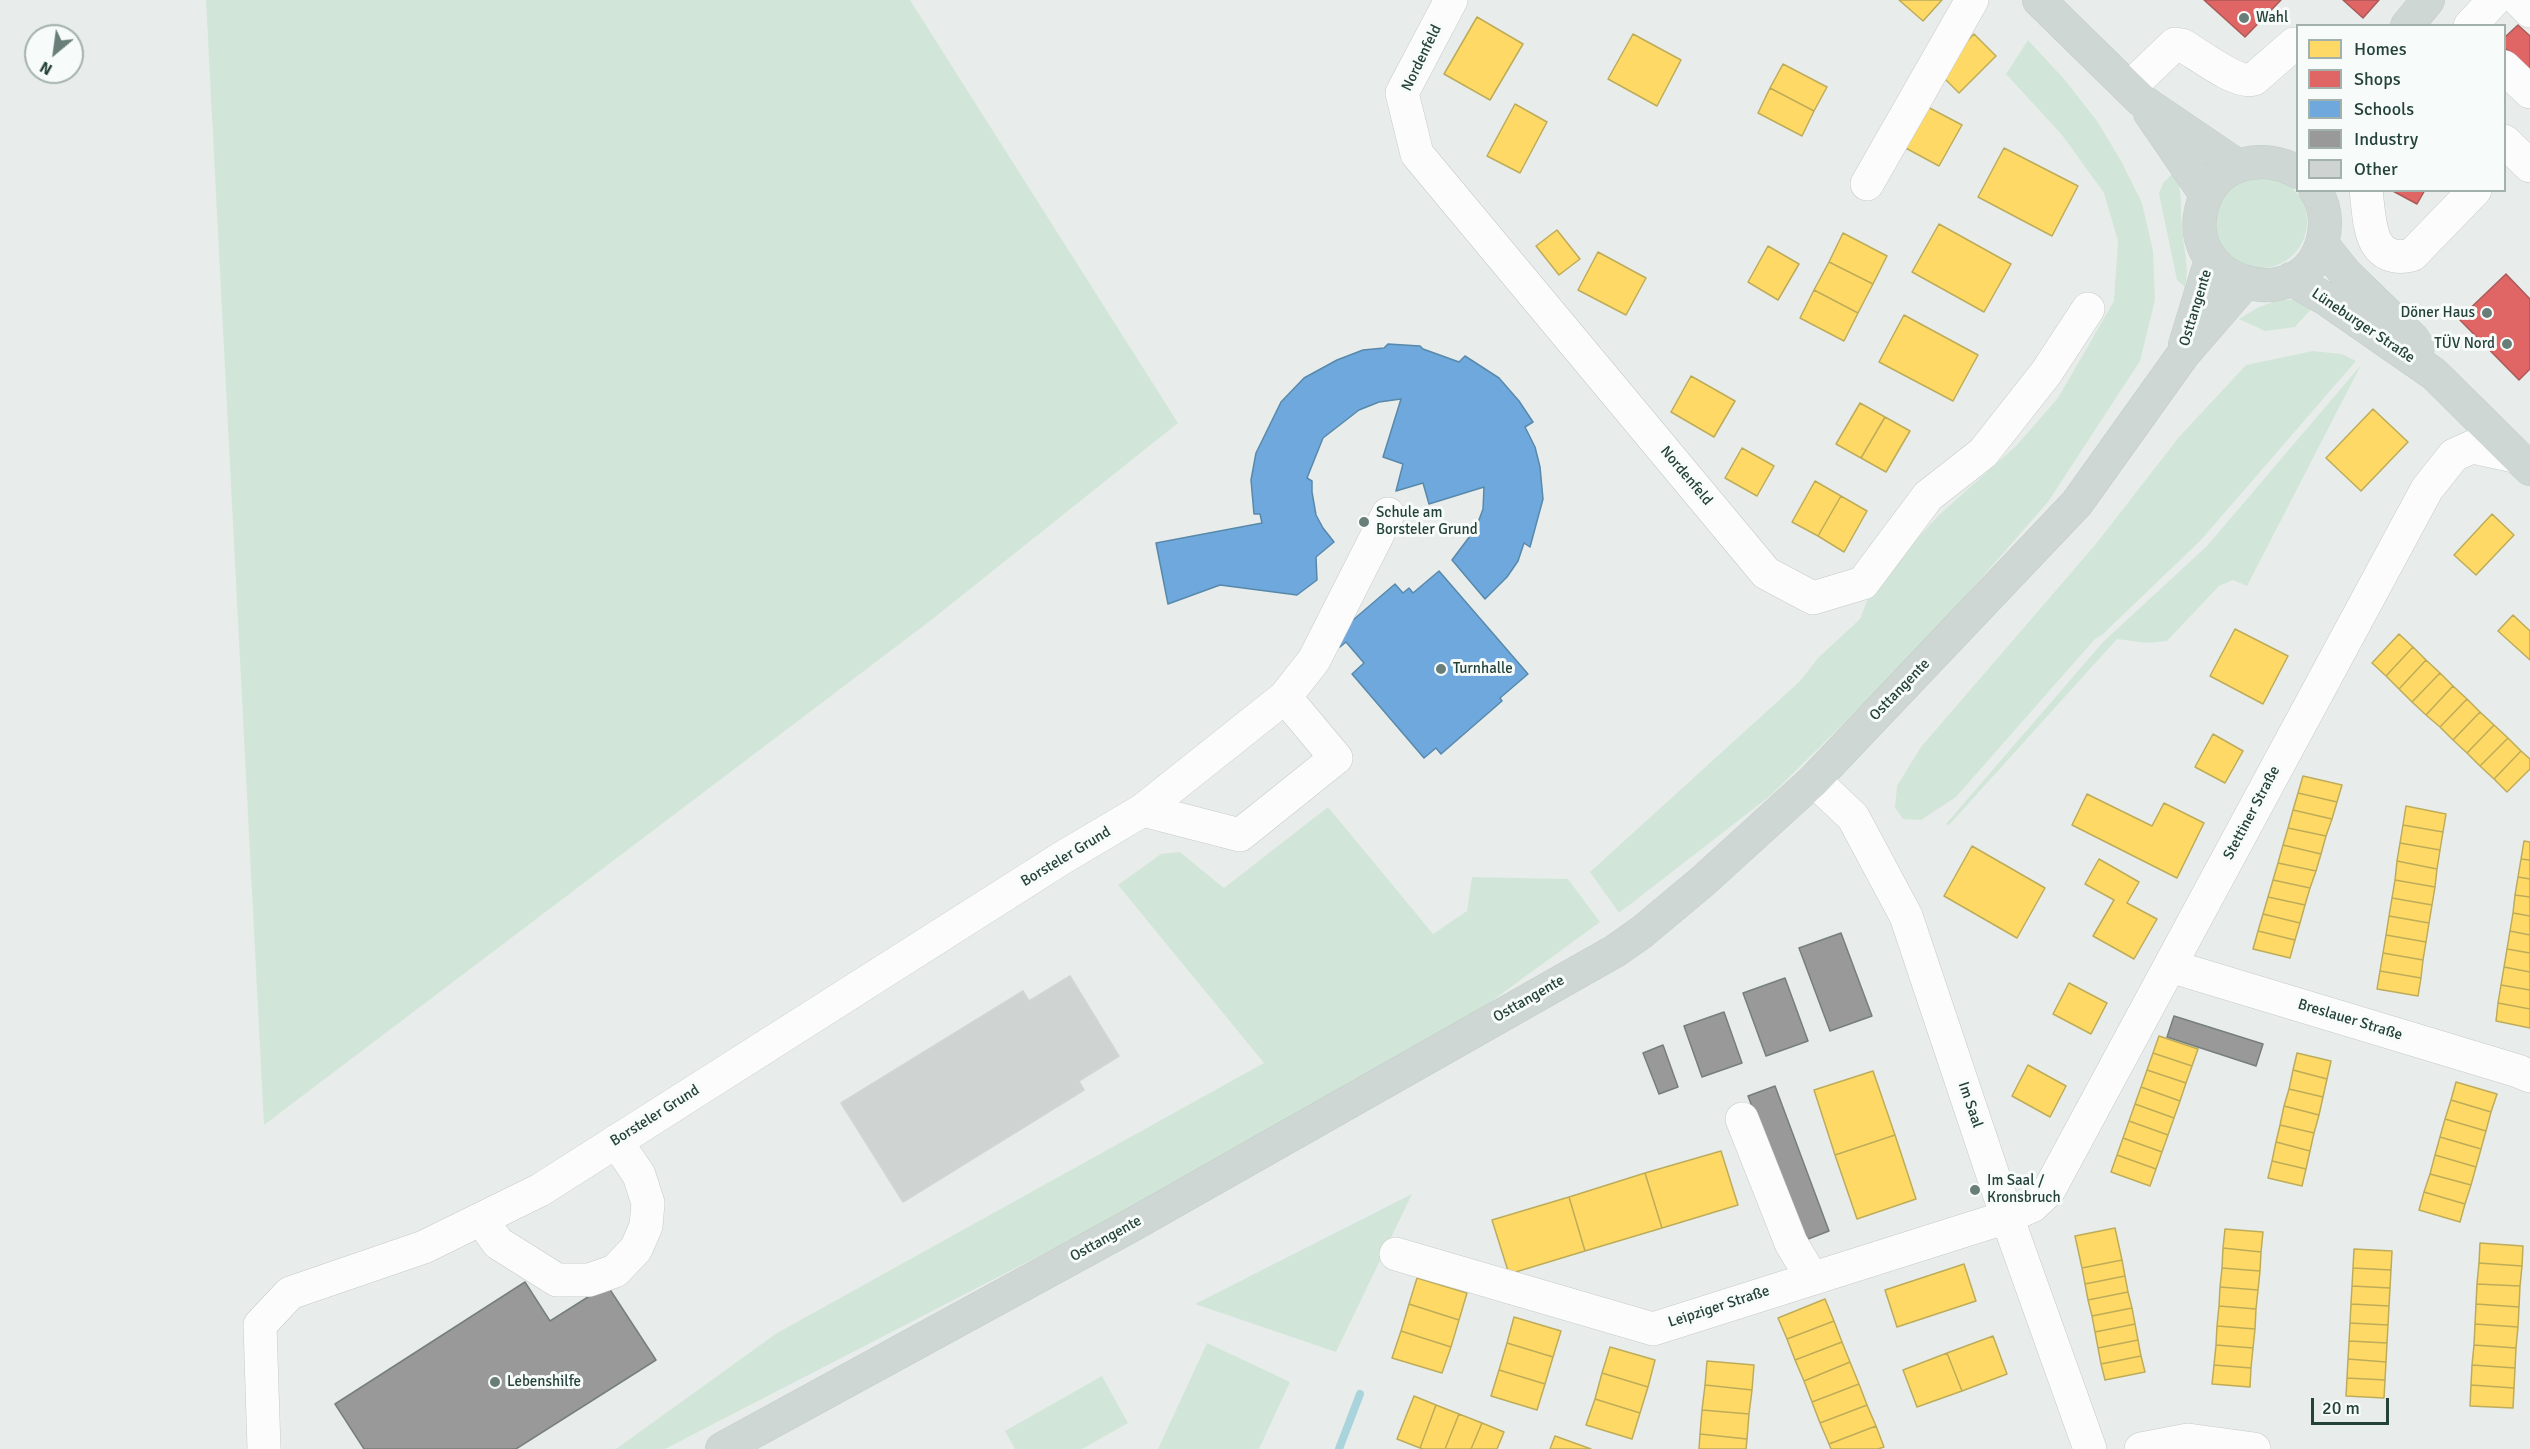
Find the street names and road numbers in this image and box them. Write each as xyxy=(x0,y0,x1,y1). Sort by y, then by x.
street label: Nordenfeld xyxy=(1398,22,1446,94)
street label: Osttangente xyxy=(2176,268,2216,348)
street label: Lüneburger Straße xyxy=(2308,285,2418,367)
street label: Nordenfeld xyxy=(1656,443,1716,509)
street label: Osttangente xyxy=(1866,655,1934,725)
street label: Stettiner Straße xyxy=(2220,763,2284,863)
street label: Borsteler Grund xyxy=(1018,823,1114,891)
street label: Osttangente xyxy=(1490,971,1568,1027)
street label: Breslauer Straße xyxy=(2296,996,2404,1044)
street label: Im Saal xyxy=(1954,1080,1986,1130)
street label: Borsteler Grund xyxy=(607,1081,703,1151)
street label: Osttangente xyxy=(1067,1212,1145,1266)
street label: Leipziger Straße xyxy=(1666,1282,1772,1332)

